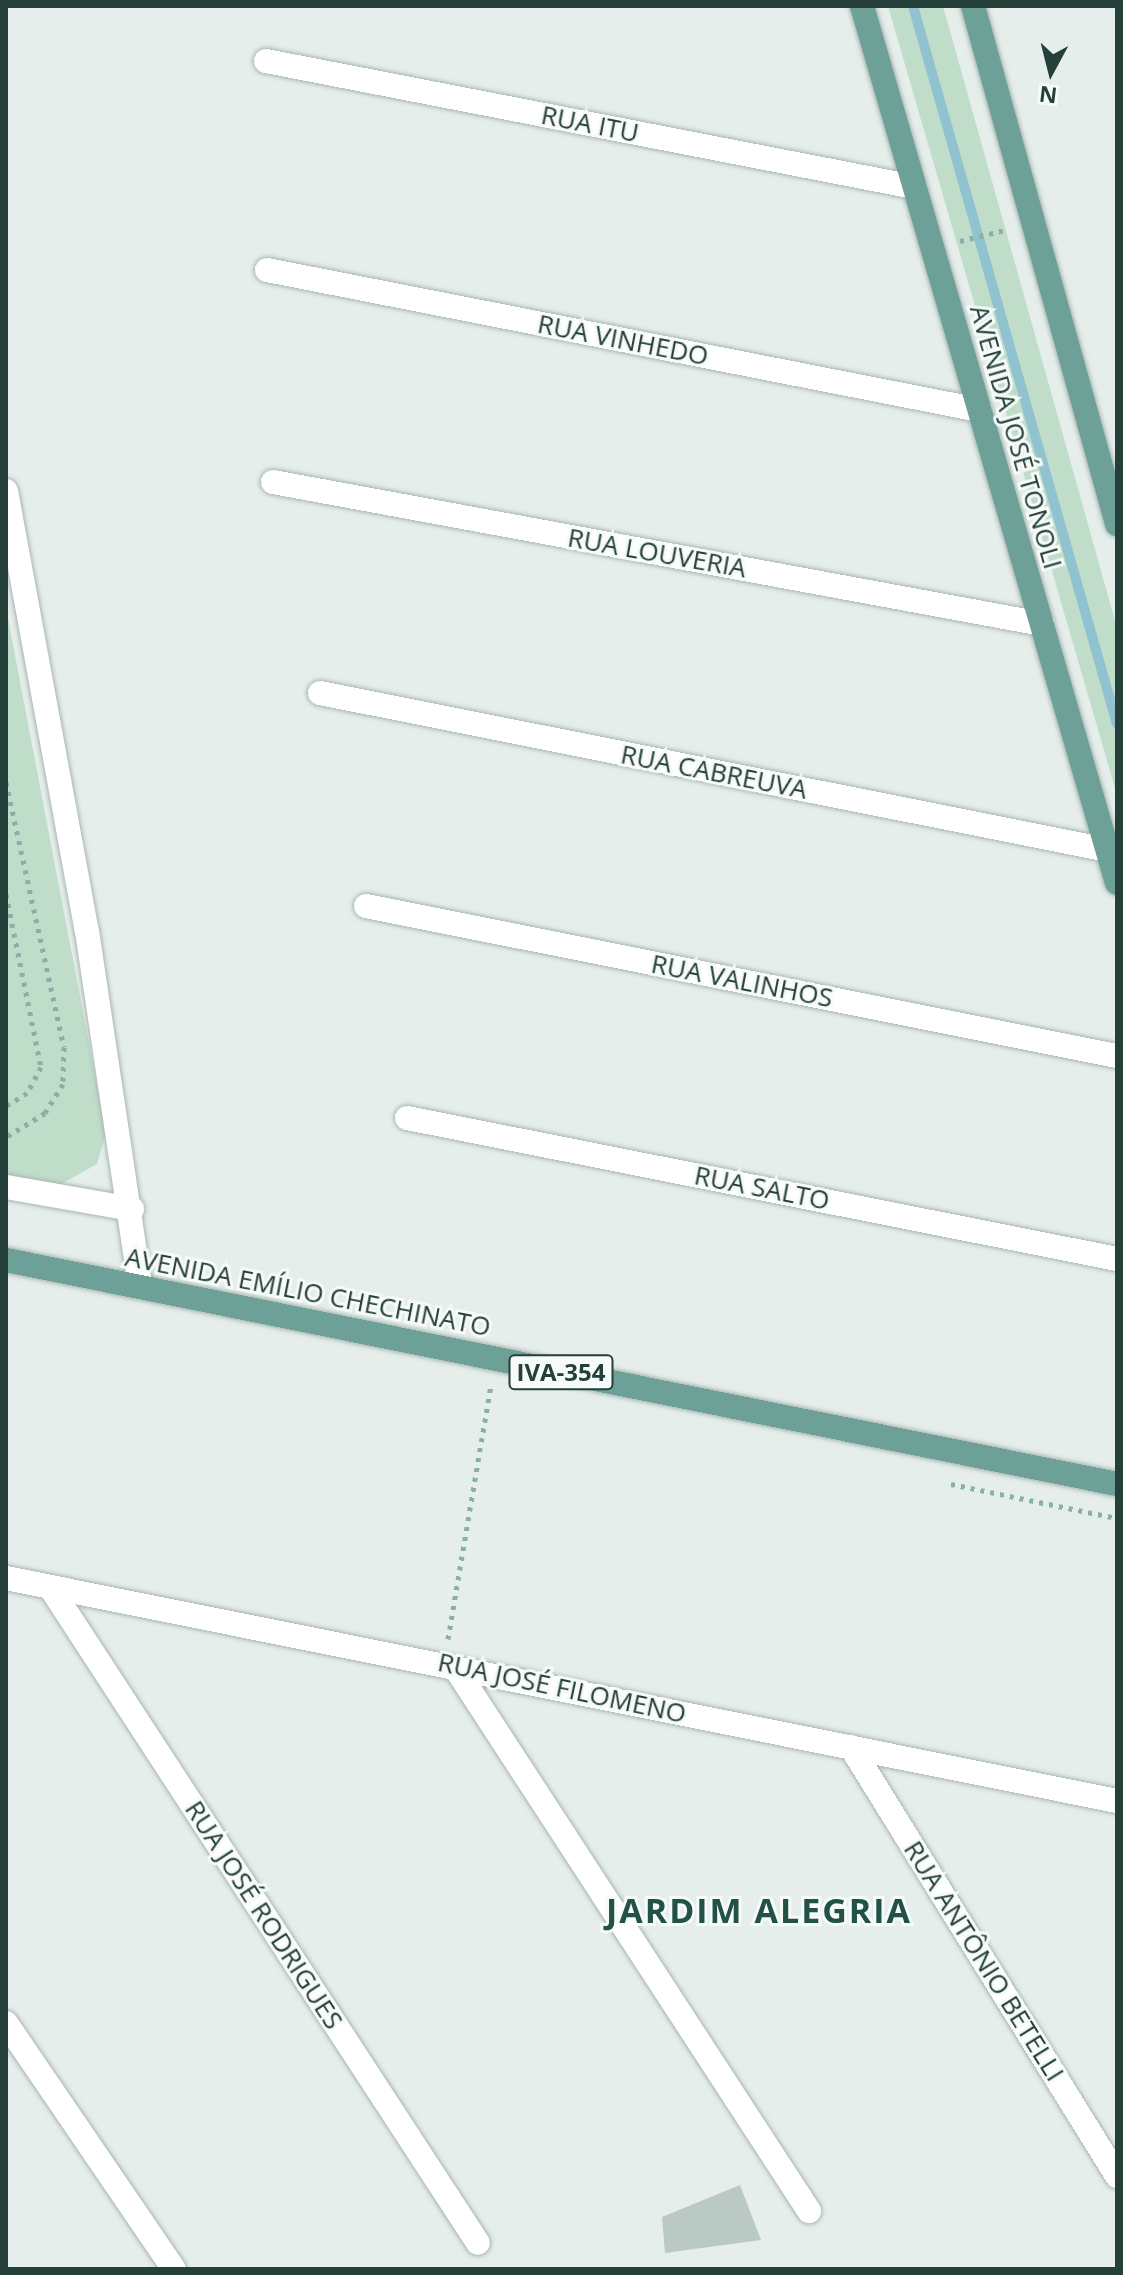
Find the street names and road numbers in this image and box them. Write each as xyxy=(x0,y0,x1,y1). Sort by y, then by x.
street label: RUA ITU xyxy=(539,99,641,149)
street label: AVENIDA JOSÉ TONOLI xyxy=(963,301,1069,573)
street label: RUA VINHEDO xyxy=(535,308,711,372)
street label: RUA LOUVERIA xyxy=(565,522,749,584)
street label: RUA CABREUVA xyxy=(618,739,810,805)
street label: RUA VALINHOS xyxy=(649,948,835,1014)
street label: RUA SALTO xyxy=(692,1160,832,1216)
street label: AVENIDA EMÍLIO CHECHINATO xyxy=(123,1241,493,1343)
road number: IVA-354 xyxy=(507,1352,615,1392)
street label: RUA JOSÉ FILOMENO xyxy=(435,1646,689,1730)
street label: RUA JOSÉ RODRIGUES xyxy=(179,1795,349,2035)
street label: RUA ANTÔNIO BETELLI xyxy=(897,1835,1071,2087)

